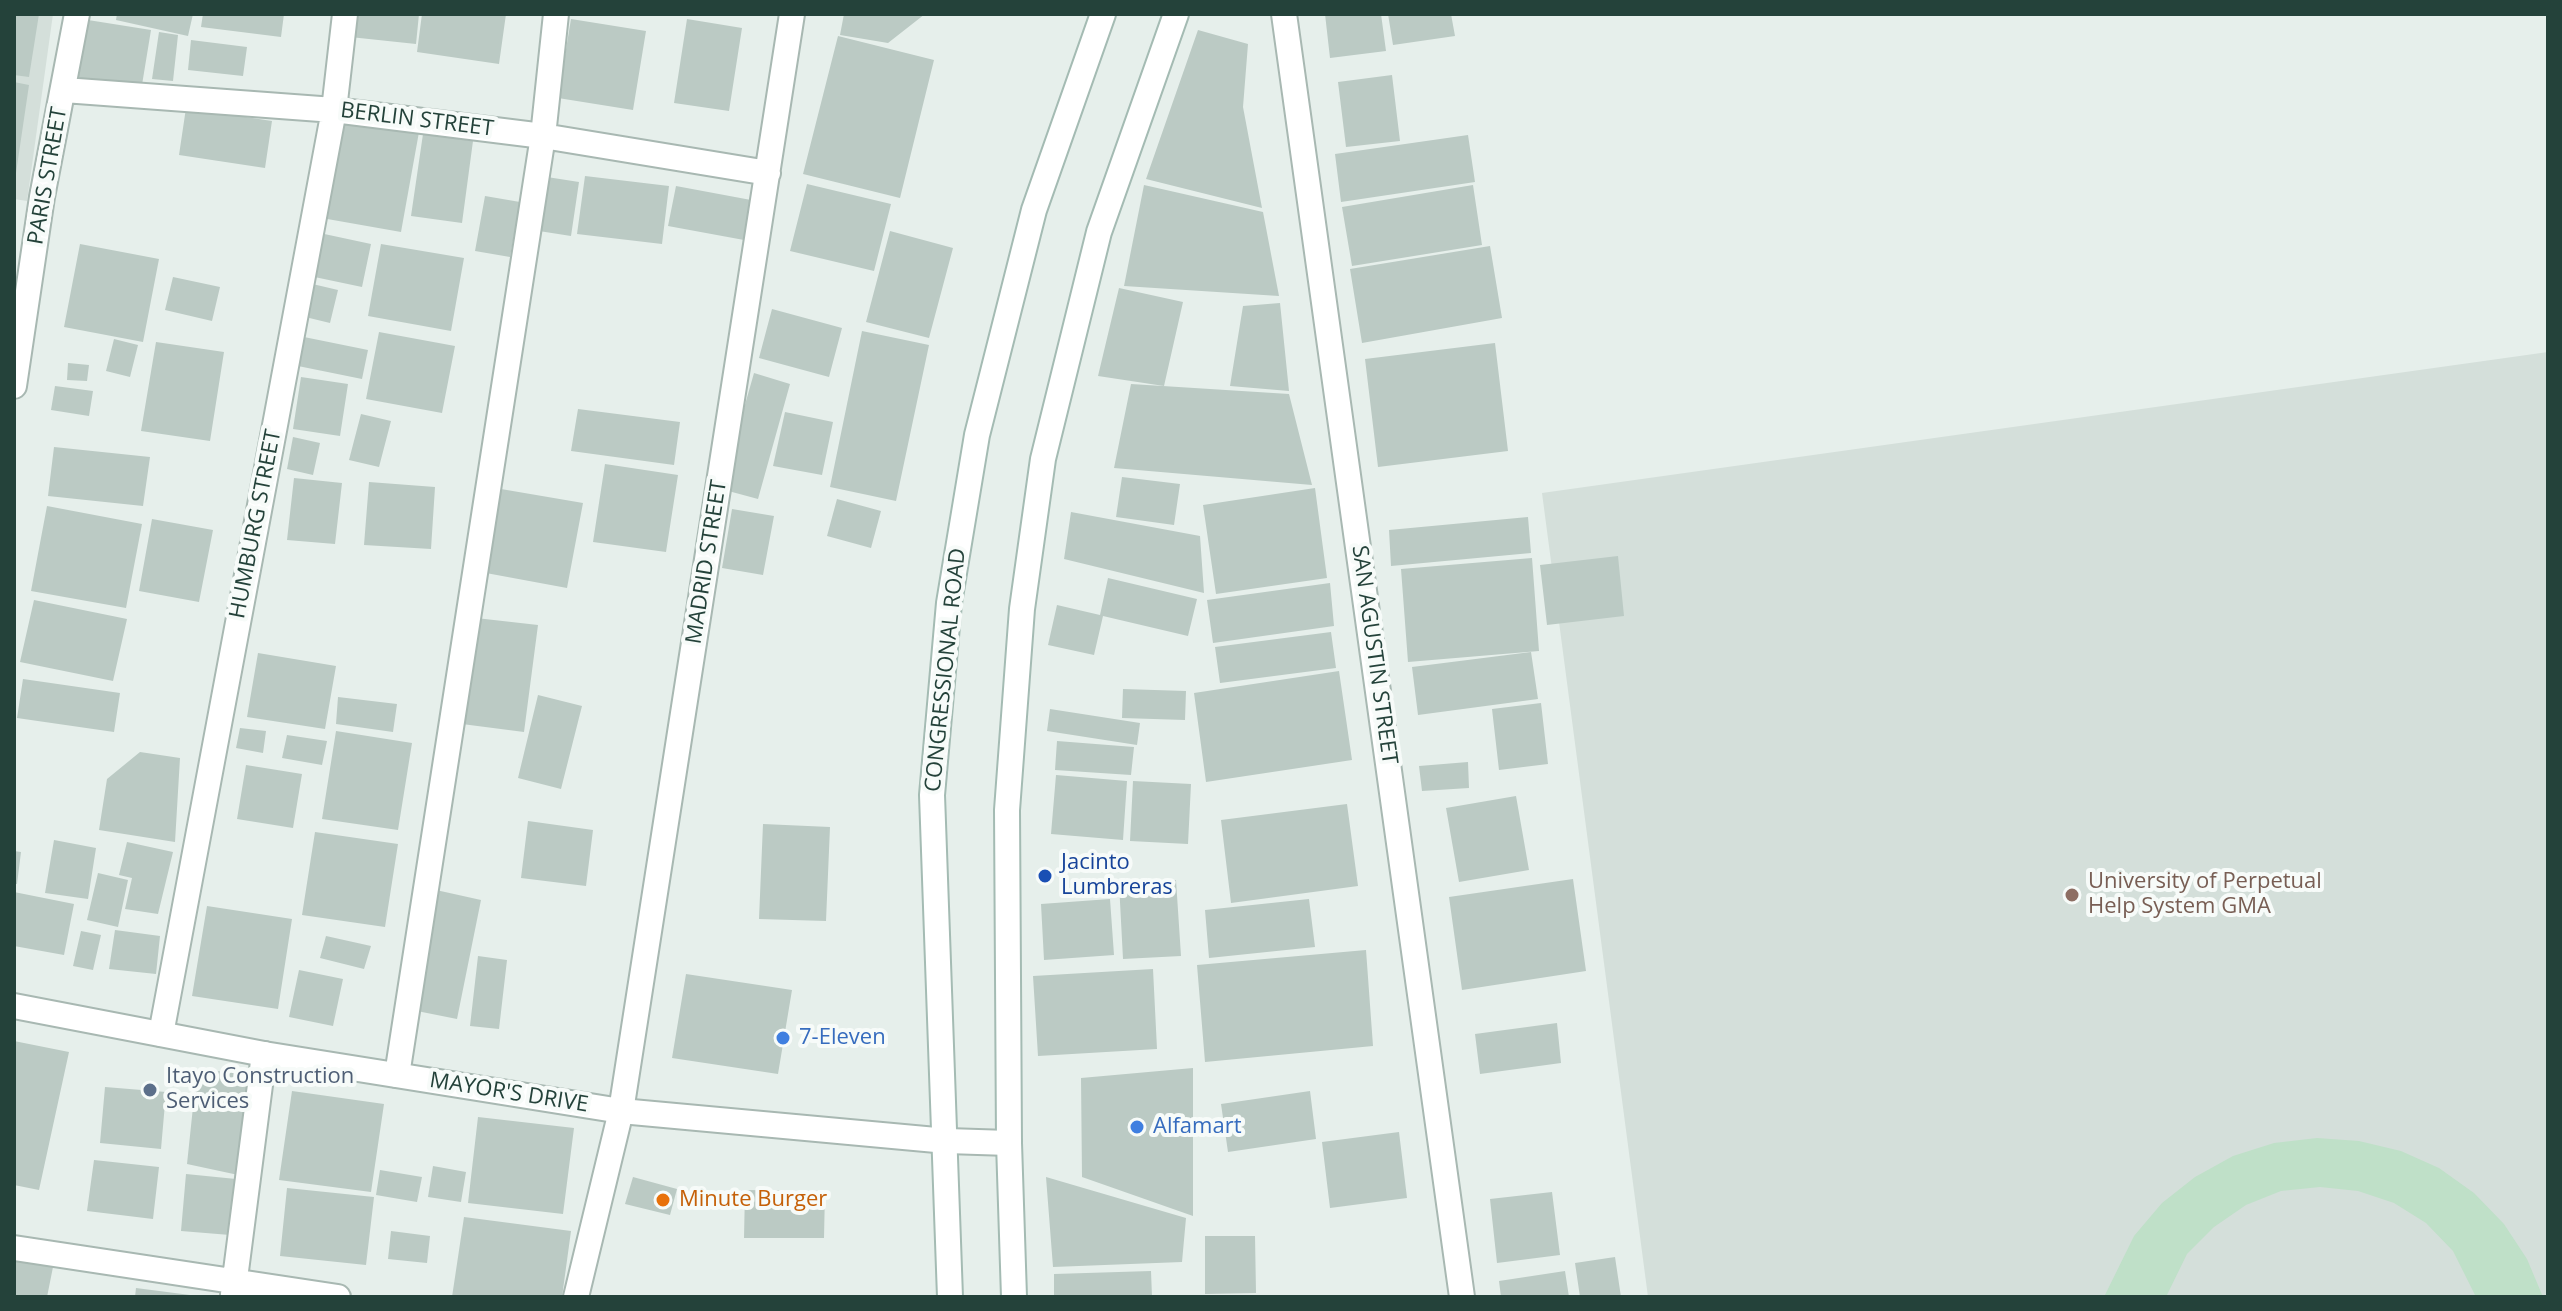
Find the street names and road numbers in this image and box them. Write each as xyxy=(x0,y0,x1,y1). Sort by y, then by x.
street label: BERLIN STREET xyxy=(339,97,495,143)
street label: PARIS STREET xyxy=(23,105,73,247)
street label: HUMBURG STREET xyxy=(225,427,287,621)
street label: MADRID STREET xyxy=(681,478,733,646)
street label: SAN AGUSTIN STREET xyxy=(1346,544,1402,766)
street label: CONGRESSIONAL ROAD xyxy=(920,547,972,793)
street label: MAYOR'S DRIVE xyxy=(428,1067,590,1119)

